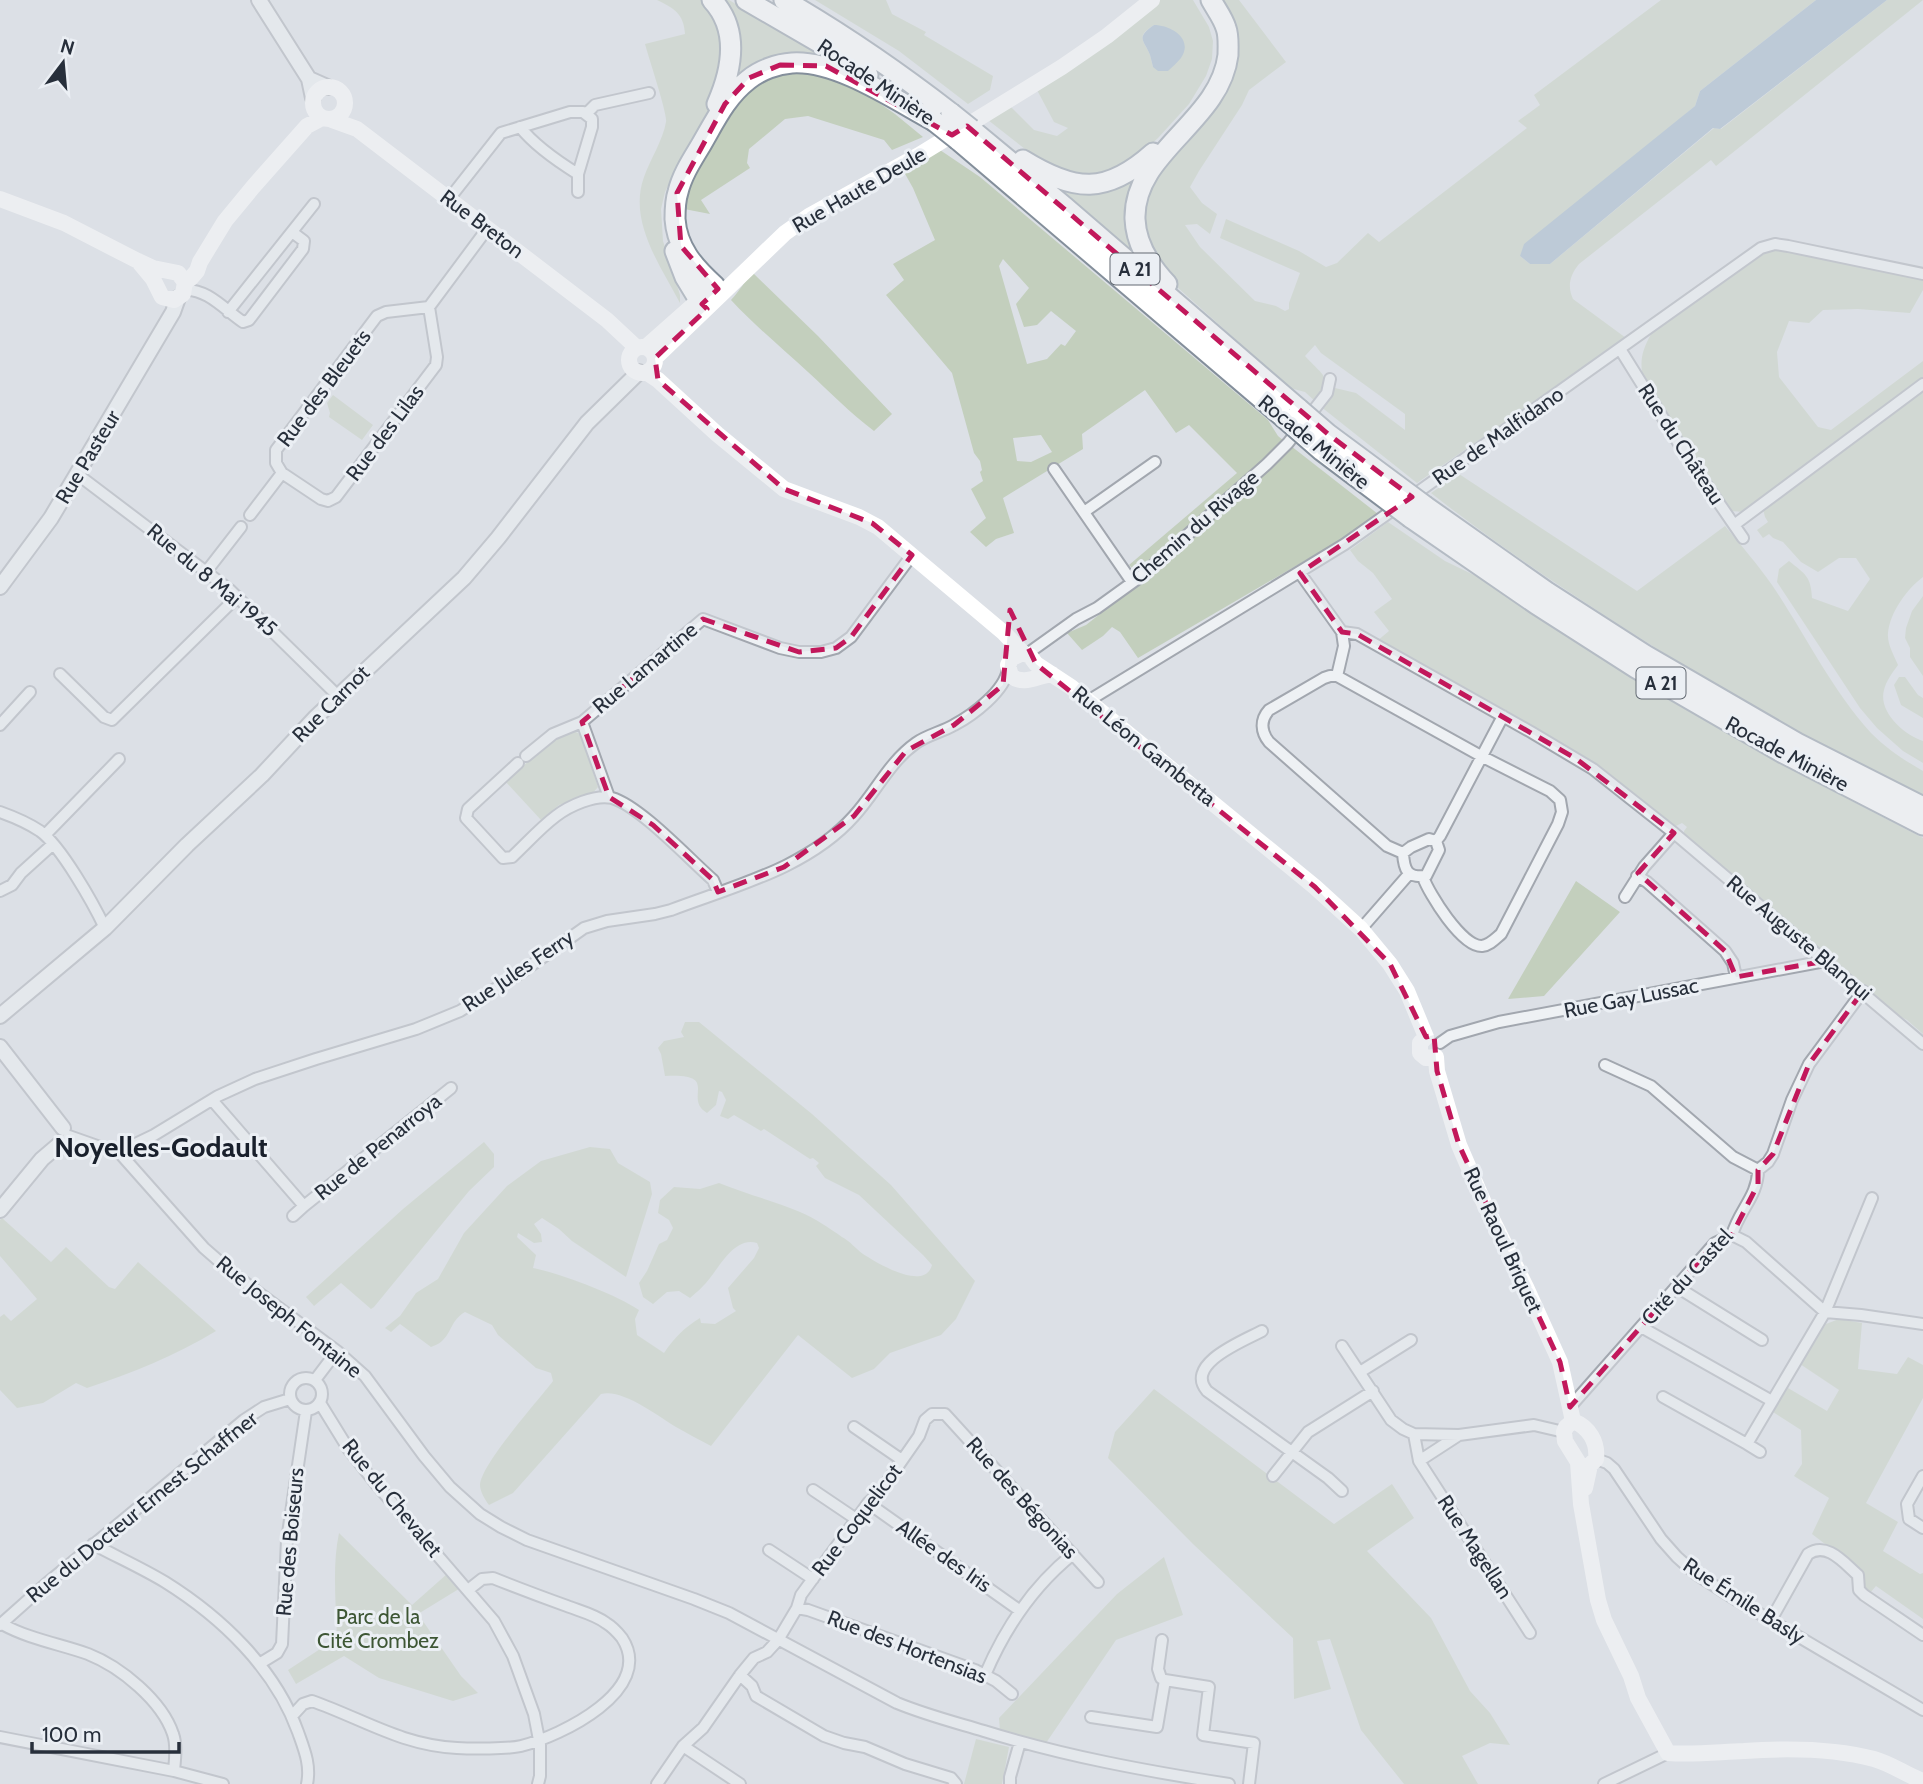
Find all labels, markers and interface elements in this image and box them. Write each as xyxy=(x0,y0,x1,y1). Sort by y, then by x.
north arrow xyxy=(28,28,98,98)
street label: Rocade Minière xyxy=(813,33,940,130)
text: N xyxy=(58,34,77,60)
street label: Rue Haute Deule xyxy=(788,141,930,238)
street label: Rue Breton xyxy=(435,184,529,263)
road number: A 21 xyxy=(1110,254,1160,284)
street label: Rue des Bleuets xyxy=(271,324,376,451)
street label: Rue du Château xyxy=(1633,379,1730,509)
street label: Rue des Lilas xyxy=(340,380,429,486)
street label: Rue de Malfidano xyxy=(1427,381,1568,490)
street label: Rocade Minière xyxy=(1254,389,1375,494)
street label: Rue Pasteur xyxy=(50,405,125,508)
street label: Chemin du Rivage xyxy=(1126,464,1264,589)
street label: Rue du 8 Mai 1945 xyxy=(142,518,282,641)
street label: Rue Lamartine xyxy=(587,617,702,719)
street label: Rue Carnot xyxy=(287,660,374,747)
road number: A 21 xyxy=(1636,668,1686,698)
street label: Rue Léon Gambetta xyxy=(1068,680,1221,811)
street label: Rocade Minière xyxy=(1721,711,1853,797)
street label: Rue Auguste Blanqui xyxy=(1722,870,1877,1006)
street label: Rue Jules Ferry xyxy=(457,924,578,1017)
street label: Rue Gay Lussac xyxy=(1562,972,1700,1023)
street label: Rue de Penarroya xyxy=(310,1088,446,1205)
district label: Noyelles-Godault xyxy=(54,1130,268,1164)
street label: Rue Raoul Briquet xyxy=(1459,1163,1548,1317)
street label: Cité du Castel xyxy=(1636,1223,1738,1330)
street label: Rue Joseph Fontaine xyxy=(211,1250,367,1383)
street label: Rue du Docteur Ernest Schaffner xyxy=(21,1405,262,1608)
street label: Rue des Bégonias xyxy=(961,1432,1084,1564)
street label: Rue du Chevalet xyxy=(337,1434,447,1562)
street label: Rue Coquelicot xyxy=(806,1459,907,1581)
street label: Rue des Boiseurs xyxy=(271,1466,308,1617)
street label: Rue Magellan xyxy=(1433,1490,1518,1603)
street label: Allée des Iris xyxy=(892,1514,997,1597)
street label: Rue Émile Basly xyxy=(1679,1552,1810,1649)
park label: Parc de la Cité Crombez xyxy=(317,1604,439,1653)
street label: Rue des Hortensias xyxy=(824,1605,991,1689)
scale bar xyxy=(32,1710,178,1754)
text: 100 m xyxy=(42,1722,101,1747)

